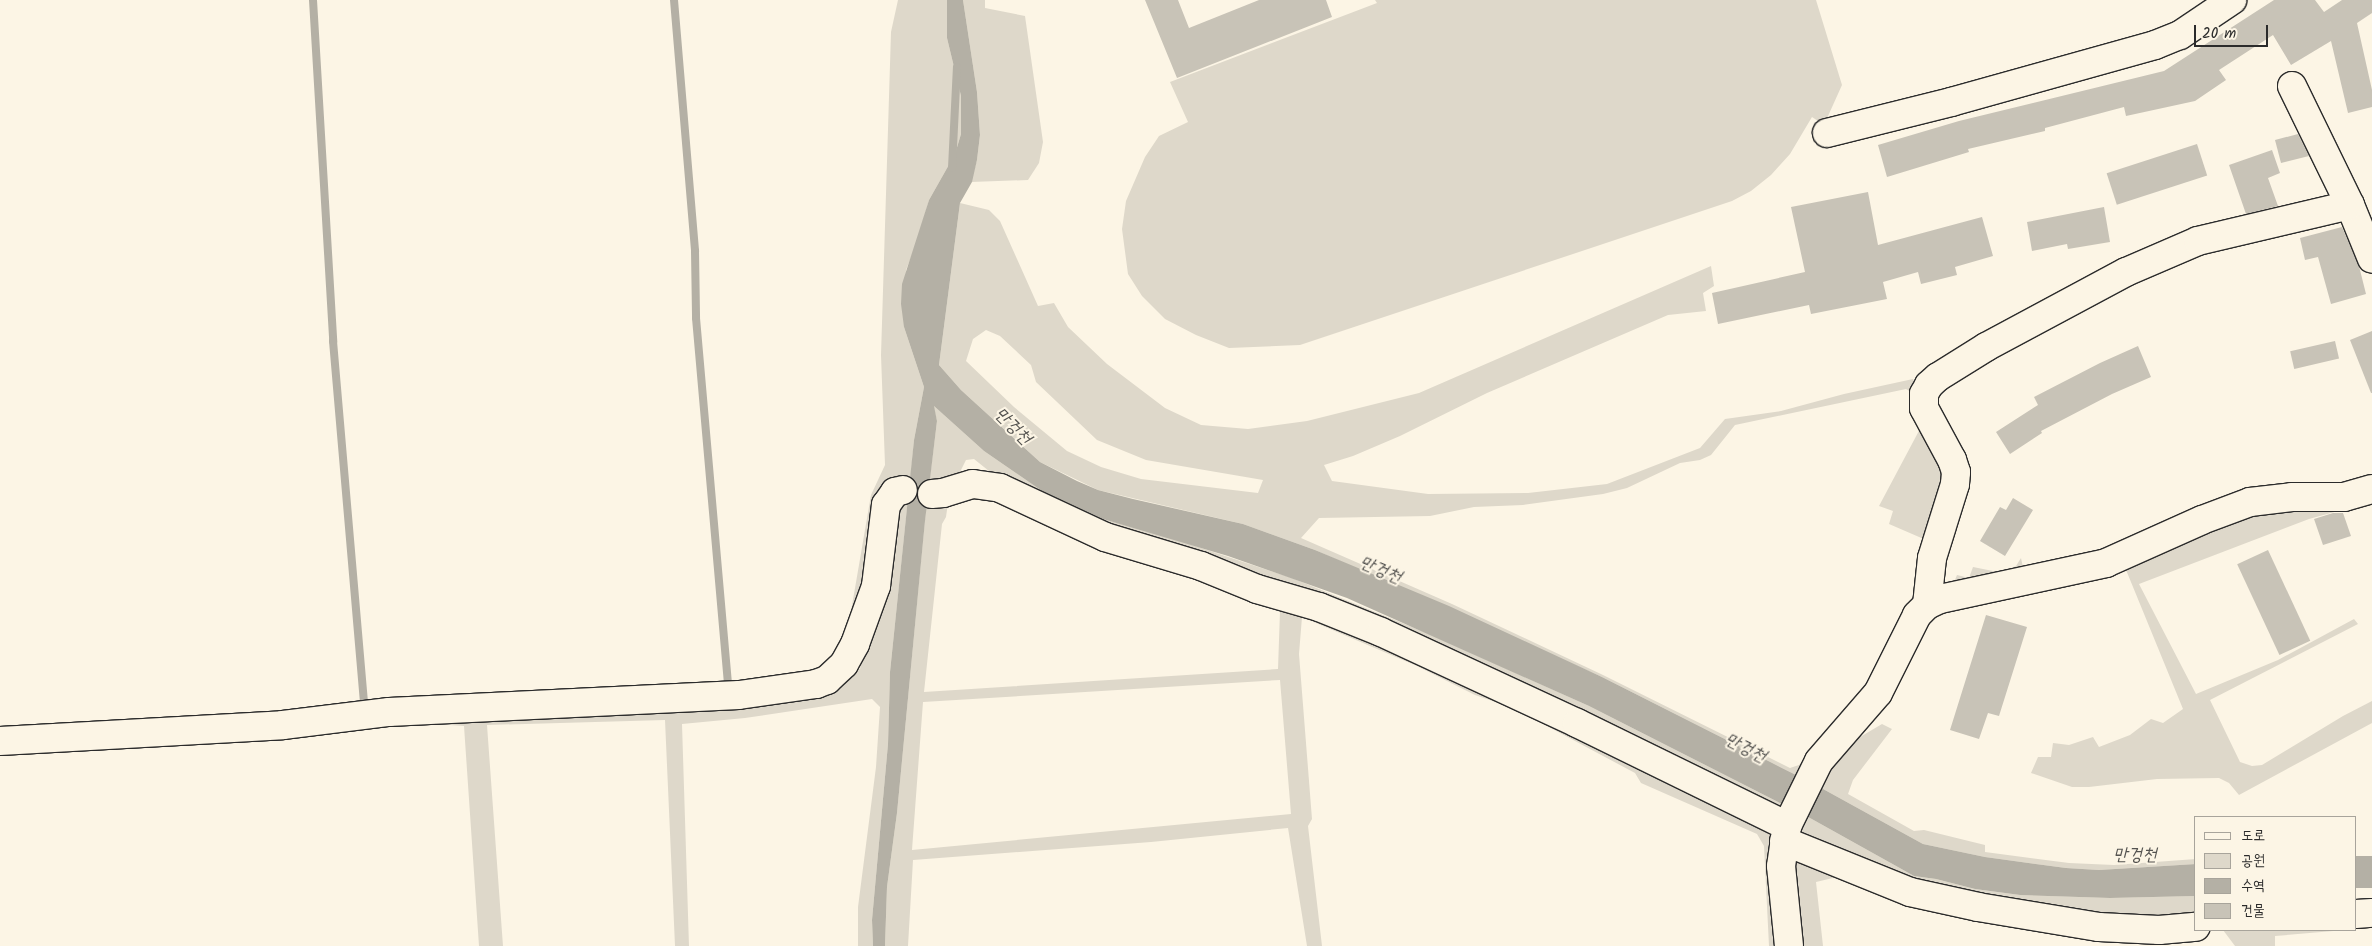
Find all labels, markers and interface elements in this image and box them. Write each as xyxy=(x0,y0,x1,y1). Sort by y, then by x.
scale bar xyxy=(2197,15,2271,47)
text: 20 m xyxy=(2202,22,2236,46)
water label: 만겅천 xyxy=(989,404,1035,450)
water label: 만겅천 xyxy=(1356,553,1404,589)
water label: 만겅천 xyxy=(1721,730,1769,768)
legend xyxy=(2194,816,2357,931)
text: 도로 xyxy=(2241,824,2265,848)
water label: 만겅천 xyxy=(2113,845,2157,867)
text: 공원 xyxy=(2241,849,2265,873)
text: 수역 xyxy=(2241,874,2265,898)
text: 건물 xyxy=(2241,899,2265,923)

